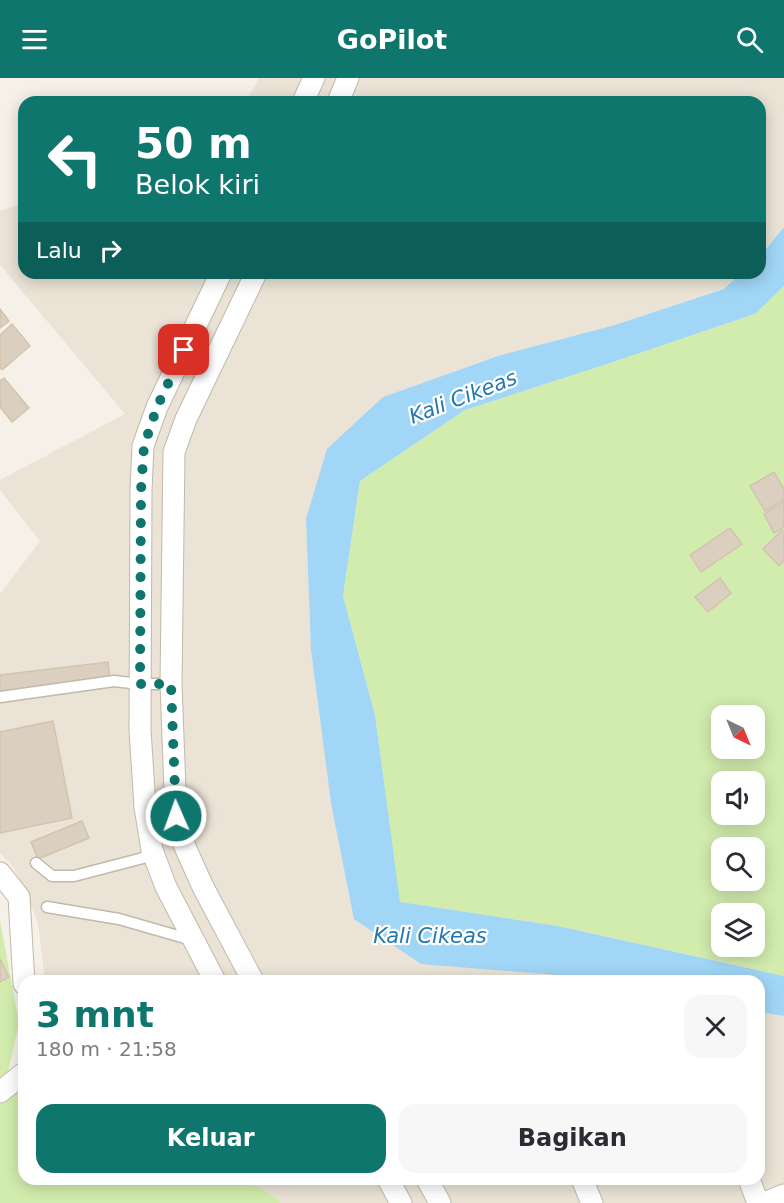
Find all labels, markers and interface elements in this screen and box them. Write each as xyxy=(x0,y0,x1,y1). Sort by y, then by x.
icon: menu xyxy=(18,23,51,56)
icon: search xyxy=(733,23,766,56)
text: GoPilot xyxy=(337,24,447,55)
text: 50 m xyxy=(135,119,252,168)
icon: left xyxy=(36,120,114,198)
text: Belok kiri xyxy=(135,169,260,200)
icon: right xyxy=(94,234,127,267)
text: Lalu xyxy=(36,238,82,263)
pin xyxy=(158,324,209,375)
icon: arrive xyxy=(167,333,200,366)
water label: Kali Cikeas xyxy=(406,365,520,429)
north arrow xyxy=(711,705,765,759)
map controls xyxy=(711,705,765,957)
button: sound xyxy=(711,771,765,825)
position arrow xyxy=(144,784,208,848)
button: search xyxy=(711,837,765,891)
button: layers xyxy=(711,903,765,957)
water label: Kali Cikeas xyxy=(373,924,487,948)
text: 3 mnt xyxy=(36,994,154,1035)
button: close xyxy=(684,995,747,1058)
text: 180 m · 21:58 xyxy=(36,1037,177,1061)
button: Keluar xyxy=(36,1104,386,1173)
button: Bagikan xyxy=(398,1104,747,1173)

